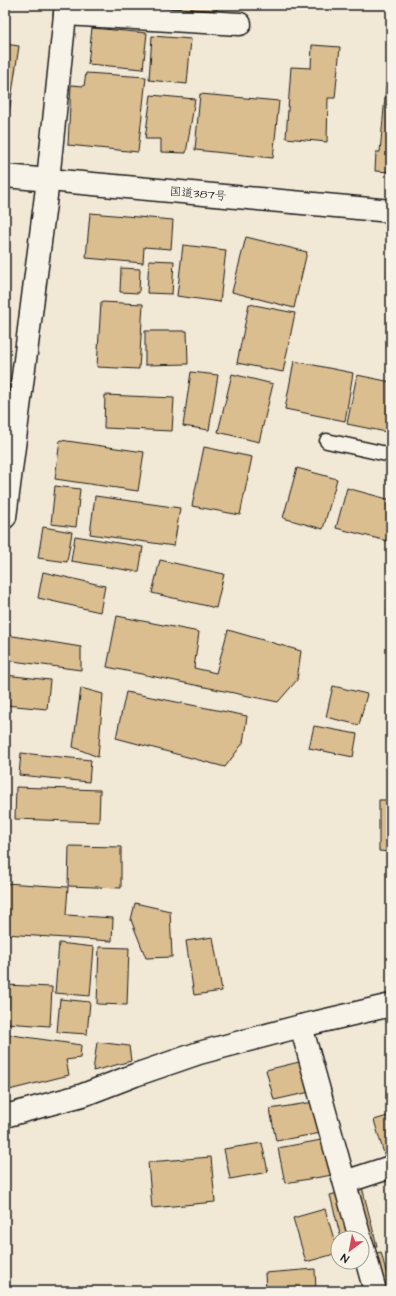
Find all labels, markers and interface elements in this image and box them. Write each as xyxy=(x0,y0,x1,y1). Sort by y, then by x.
street label: 国道387号 xyxy=(169,183,227,205)
north arrow xyxy=(330,1230,370,1270)
text: N xyxy=(338,1250,352,1266)

